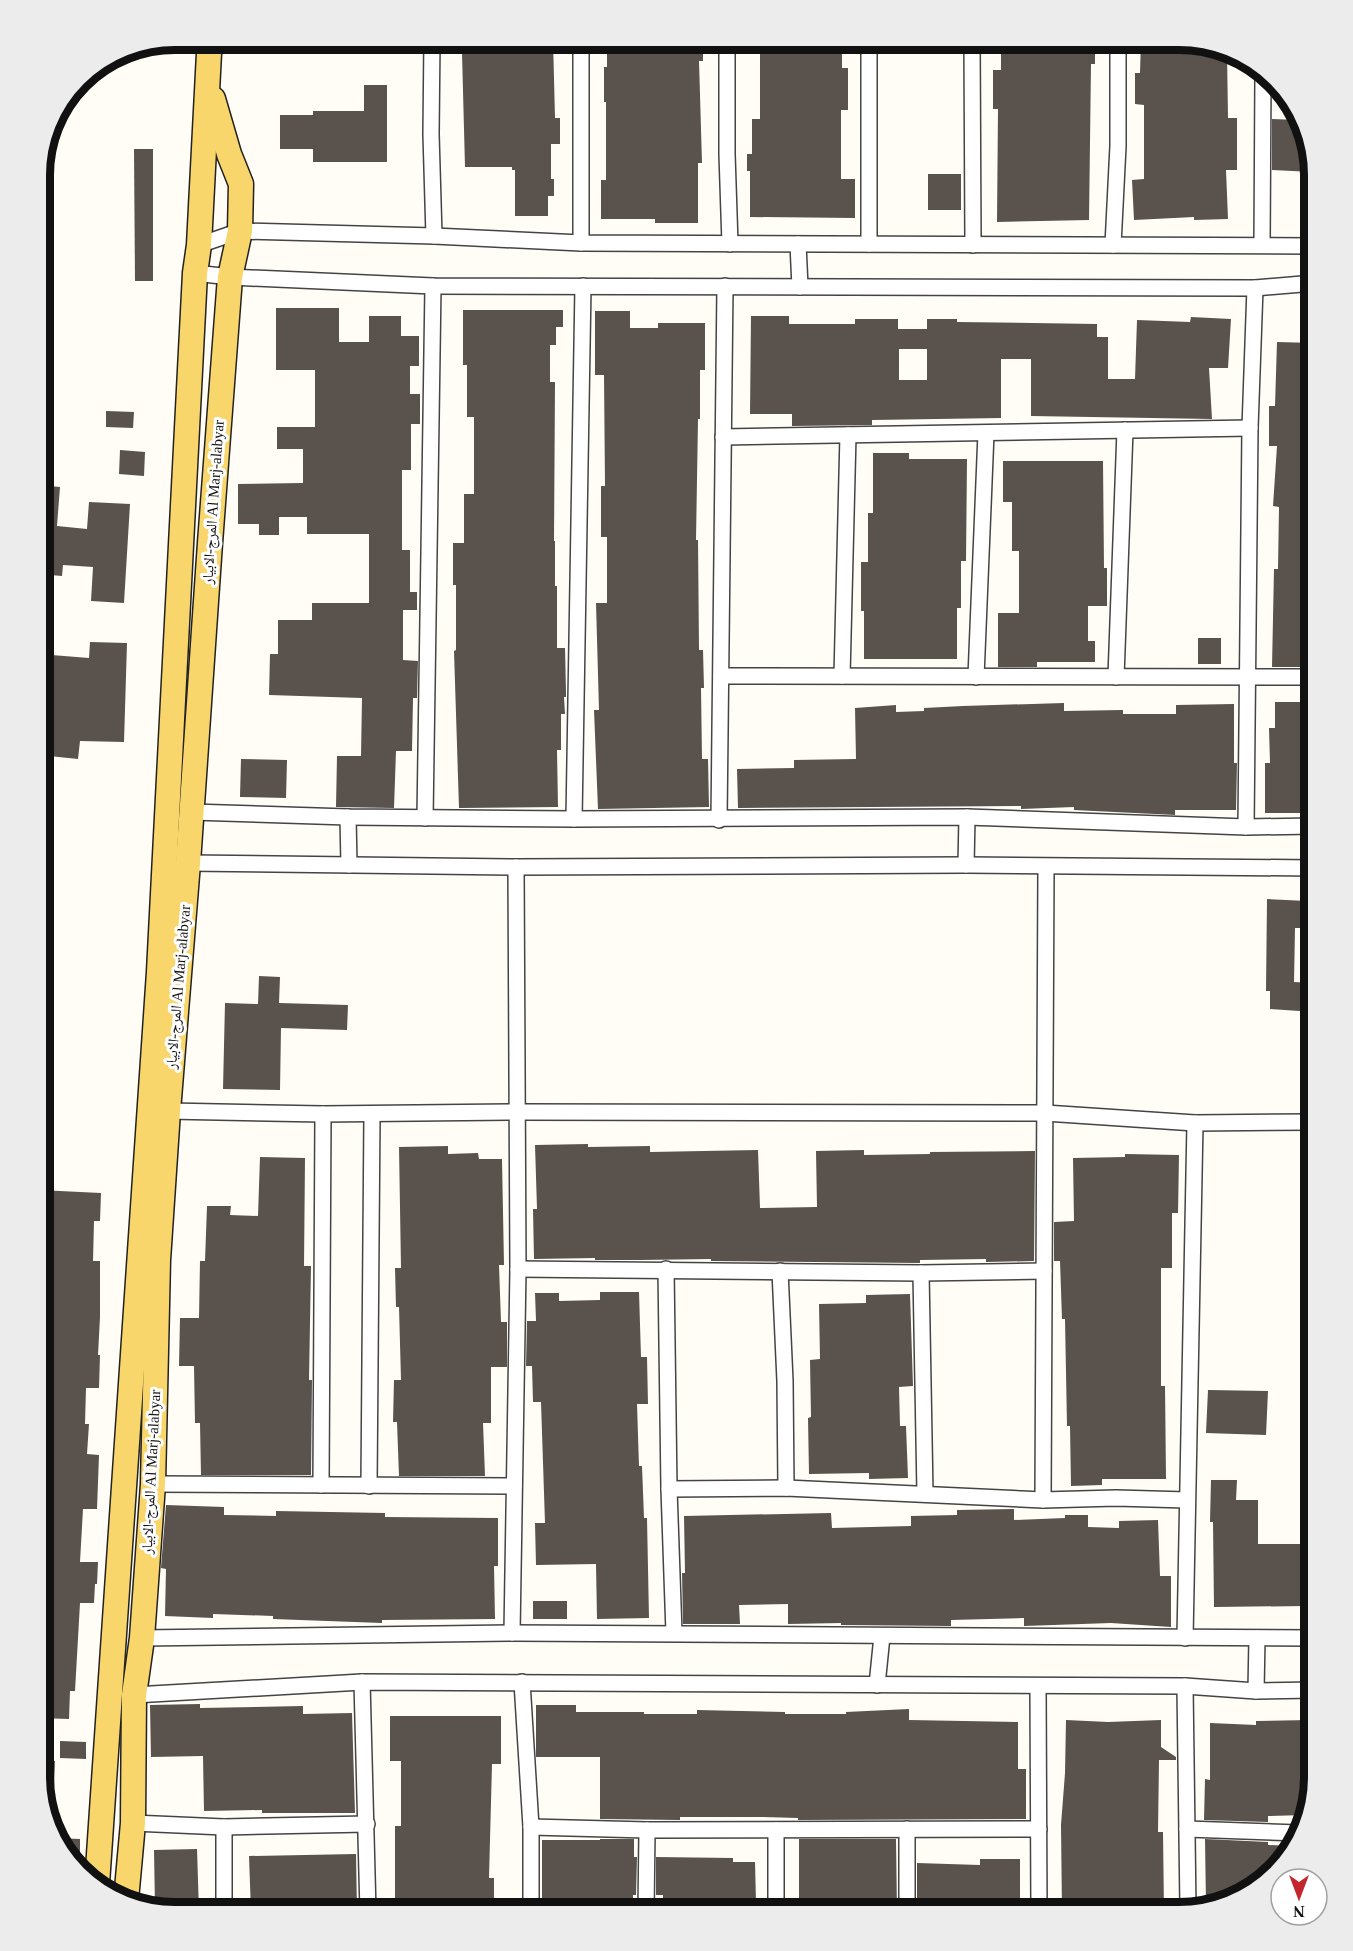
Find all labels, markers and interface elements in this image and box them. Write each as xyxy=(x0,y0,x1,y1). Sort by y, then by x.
street label: المرج-الابيار Al Marj-alabyar xyxy=(199,419,229,586)
street label: المرج-الابيار Al Marj-alabyar xyxy=(163,904,195,1071)
street label: المرج-الابيار Al Marj-alabyar xyxy=(139,1389,165,1556)
north arrow xyxy=(1269,1867,1329,1927)
text: N xyxy=(1293,1903,1305,1920)

